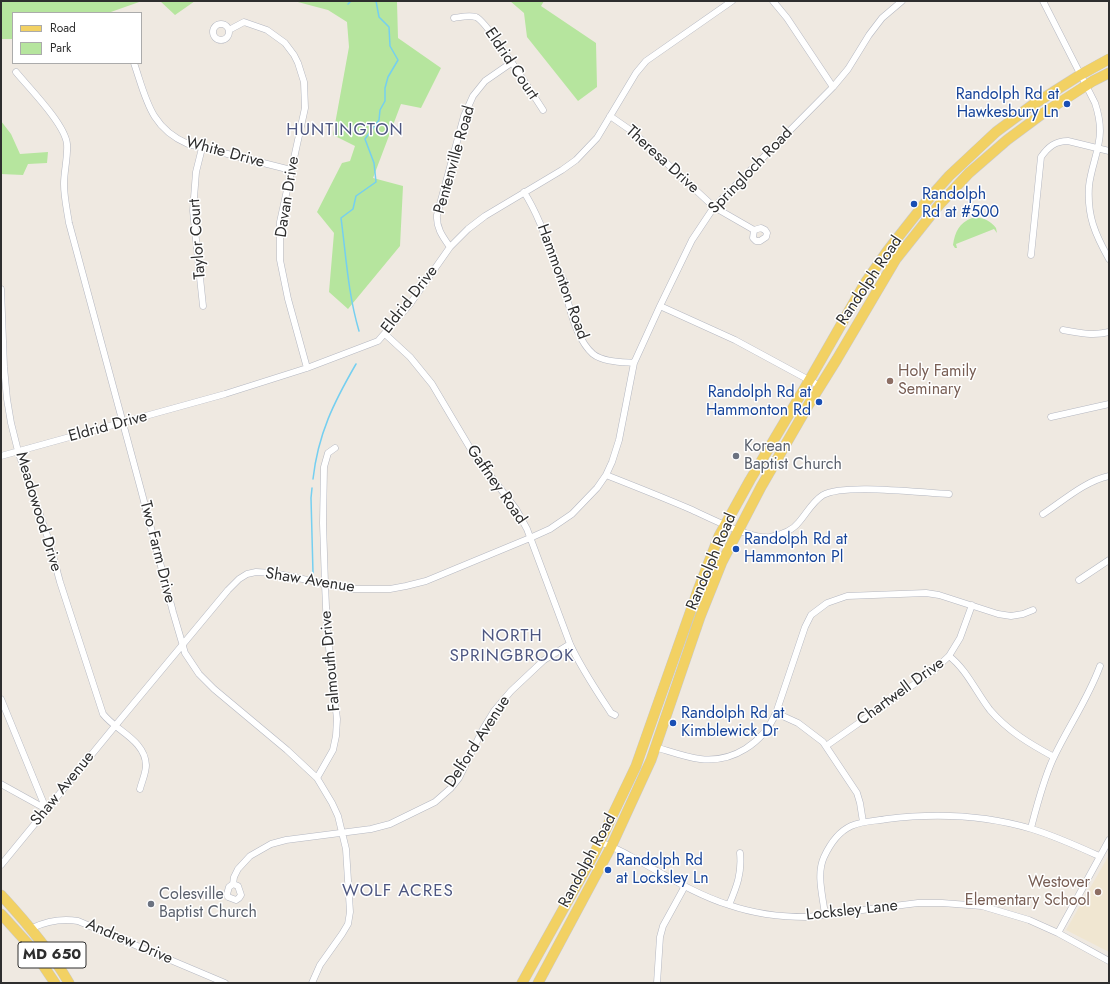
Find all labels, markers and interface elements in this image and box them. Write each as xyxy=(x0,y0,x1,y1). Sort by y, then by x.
legend xyxy=(12,12,142,64)
text: Road xyxy=(50,19,76,37)
street label: Eldrid Court xyxy=(480,24,542,104)
text: Park xyxy=(50,39,71,57)
place label: Randolph Rd at Hawkesbury Ln xyxy=(956,85,1059,123)
marker: Randolph Rd at Hawkesbury Ln xyxy=(1062,99,1072,109)
street label: Pentenville Road xyxy=(430,104,480,216)
district label: HUNTINGTON xyxy=(286,121,404,141)
street label: Theresa Drive xyxy=(621,122,703,198)
street label: Springloch Road xyxy=(705,124,797,218)
street label: White Drive xyxy=(183,133,267,173)
street label: Davan Drive xyxy=(272,155,304,239)
place label: Randolph Rd at #500 xyxy=(922,185,999,223)
street label: Taylor Court xyxy=(186,198,210,280)
marker: Randolph Rd at #500 xyxy=(909,199,919,209)
street label: Hammonton Road xyxy=(532,222,592,342)
street label: Randolph Road xyxy=(833,233,907,329)
street label: Eldrid Drive xyxy=(378,262,442,338)
place label: Holy Family Seminary xyxy=(898,362,976,400)
marker: Holy Family Seminary xyxy=(885,376,895,386)
place label: Randolph Rd at Hammonton Rd xyxy=(706,383,811,421)
marker: Randolph Rd at Hammonton Rd xyxy=(814,397,824,407)
street label: Eldrid Drive xyxy=(67,407,149,447)
place label: Korean Baptist Church xyxy=(744,437,842,475)
street label: Gaffney Road xyxy=(462,442,530,528)
street label: Meadowood Drive xyxy=(11,450,65,574)
marker: Korean Baptist Church xyxy=(731,451,741,461)
street label: Two Farm Drive xyxy=(135,499,179,605)
street label: Randolph Road xyxy=(683,511,741,613)
place label: Randolph Rd at Hammonton Pl xyxy=(744,530,847,568)
marker: Randolph Rd at Hammonton Pl xyxy=(731,544,741,554)
street label: Shaw Avenue xyxy=(264,564,356,598)
street label: Falmouth Drive xyxy=(317,610,345,712)
district label: NORTH SPRINGBROOK xyxy=(449,627,575,667)
street label: Chartwell Drive xyxy=(854,654,948,730)
street label: Delford Avenue xyxy=(441,693,515,791)
place label: Randolph Rd at Kimblewick Dr xyxy=(681,704,784,742)
marker: Randolph Rd at Kimblewick Dr xyxy=(668,718,678,728)
street label: Shaw Avenue xyxy=(27,748,99,830)
street label: Randolph Road xyxy=(555,811,621,911)
place label: Randolph Rd at Locksley Ln xyxy=(616,851,709,889)
marker: Randolph Rd at Locksley Ln xyxy=(603,865,613,875)
place label: Westover Elementary School xyxy=(965,873,1090,911)
district label: WOLF ACRES xyxy=(342,882,454,902)
place label: Colesville Baptist Church xyxy=(159,885,257,923)
marker: Westover Elementary School xyxy=(1093,887,1103,897)
street label: Locksley Lane xyxy=(805,897,899,925)
marker: Colesville Baptist Church xyxy=(146,899,156,909)
street label: Andrew Drive xyxy=(83,915,175,969)
road number: MD 650 xyxy=(18,942,86,968)

